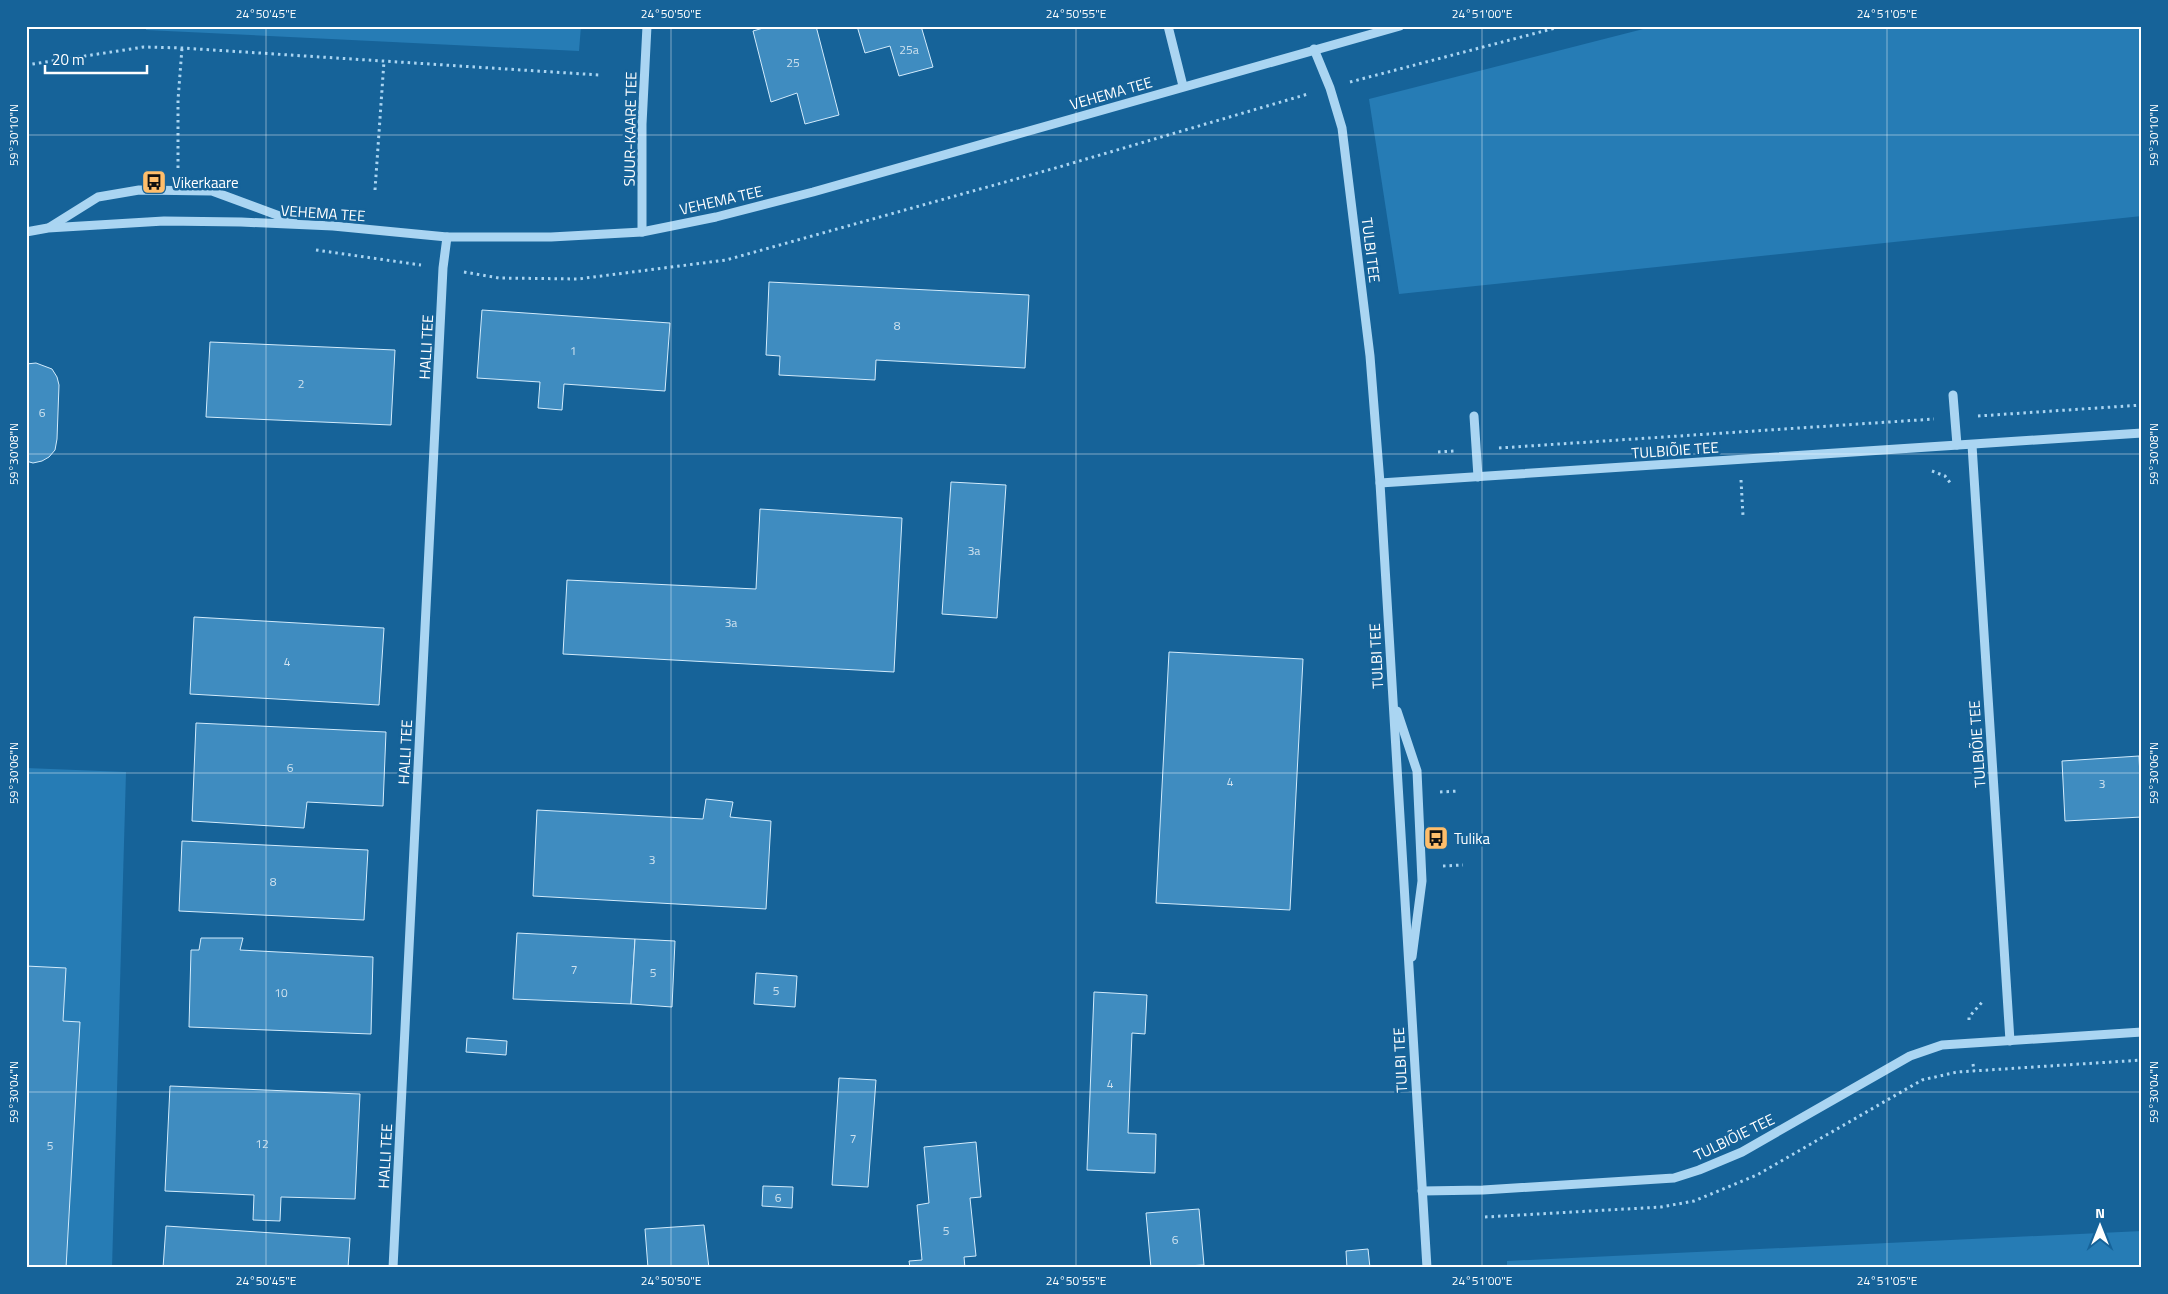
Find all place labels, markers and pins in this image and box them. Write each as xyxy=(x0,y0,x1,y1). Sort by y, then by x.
bus stop icon: Vikerkaare xyxy=(141,169,167,195)
place label: Vikerkaare xyxy=(172,171,239,194)
bus stop icon: Tulika xyxy=(1423,825,1449,851)
place label: Tulika xyxy=(1454,827,1490,850)

